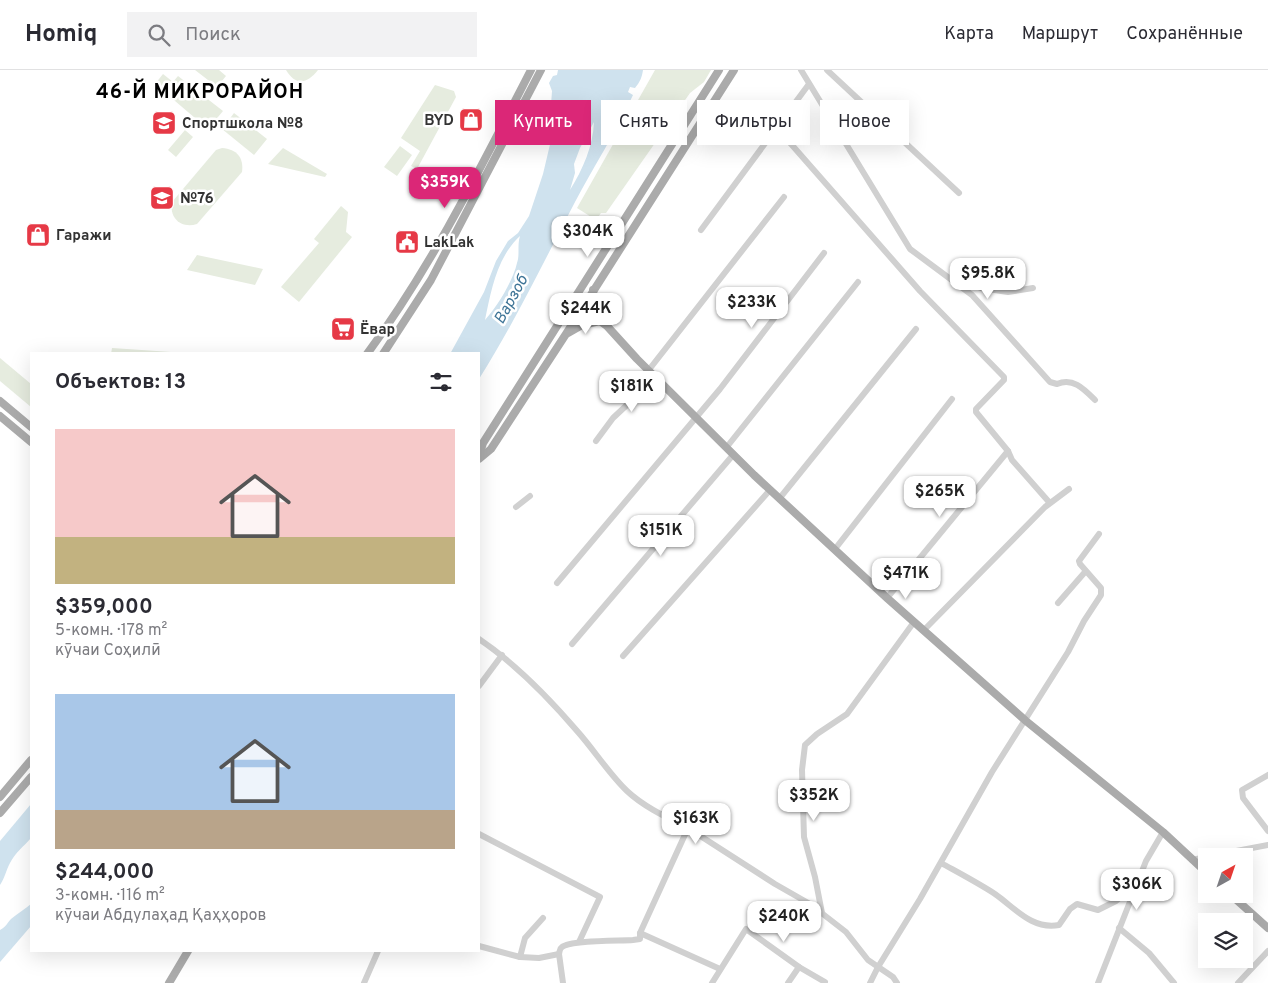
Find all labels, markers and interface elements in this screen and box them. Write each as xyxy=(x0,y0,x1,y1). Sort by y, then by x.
search box xyxy=(127,12,477,57)
text: Homiq xyxy=(25,20,97,50)
icon: search xyxy=(145,21,173,49)
text: Поиск xyxy=(185,23,241,47)
text: Карта xyxy=(944,23,994,46)
text: Маршрут xyxy=(1022,23,1098,46)
text: Сохранённые xyxy=(1126,23,1243,46)
district label: 46-Й МИКРОРАЙОН xyxy=(96,78,304,106)
chip: Купить xyxy=(495,100,591,145)
chip: Снять xyxy=(601,100,687,145)
chip: Фильтры xyxy=(697,100,810,145)
chip: Новое xyxy=(820,100,909,145)
shop icon: BYD xyxy=(458,107,484,133)
school or university icon: Спортшкола №8 xyxy=(151,110,177,136)
place label: BYD xyxy=(424,112,454,131)
place label: Спортшкола №8 xyxy=(182,115,303,134)
pin: $359K xyxy=(410,166,480,209)
text: $359K xyxy=(420,173,470,193)
school or university icon: №76 xyxy=(149,185,175,211)
place label: №76 xyxy=(180,190,214,209)
pin: $304K xyxy=(553,216,623,258)
shop icon: Гаражи xyxy=(25,222,51,248)
text: $304K xyxy=(562,222,614,242)
place label: Гаражи xyxy=(56,227,112,246)
public building icon: LakLak xyxy=(394,229,420,255)
place label: LakLak xyxy=(424,234,474,253)
pin: $95.8K xyxy=(947,258,1029,300)
text: $95.8K xyxy=(961,264,1015,284)
water label: Варзоб xyxy=(490,271,534,328)
pin: $233K xyxy=(717,286,787,329)
pin: $244K xyxy=(551,292,621,335)
text: $233K xyxy=(727,293,777,313)
text: $244K xyxy=(560,299,612,319)
supermarket icon: Ёвар xyxy=(330,316,356,342)
place label: Ёвар xyxy=(360,320,395,340)
icon: filters xyxy=(427,368,455,396)
text: Объектов: 13 xyxy=(55,369,186,396)
pin: $181K xyxy=(597,370,667,413)
text: $181K xyxy=(610,377,654,397)
icon: home xyxy=(210,461,300,551)
pin: $265K xyxy=(905,476,975,518)
text: $265K xyxy=(915,482,965,502)
pin: $151K xyxy=(626,514,696,557)
text: $151K xyxy=(639,521,683,541)
pin: $471K xyxy=(871,558,941,600)
text: $471K xyxy=(883,564,929,584)
text: $359,000 xyxy=(55,594,153,621)
text: 5-комн. · 178 m² xyxy=(55,621,167,641)
text: кӯчаи Соҳилӣ xyxy=(55,641,161,661)
icon: home xyxy=(210,726,300,816)
pin: $352K xyxy=(779,780,849,822)
text: $352K xyxy=(789,786,839,806)
pin: $163K xyxy=(661,802,731,845)
text: $163K xyxy=(673,809,719,829)
north arrow xyxy=(1198,848,1252,902)
map controls xyxy=(1198,848,1253,968)
text: $244,000 xyxy=(55,859,154,886)
pin: $306K xyxy=(1102,868,1172,911)
text: $306K xyxy=(1112,875,1162,895)
text: 3-комн. · 116 m² xyxy=(55,886,165,906)
pin: $240K xyxy=(749,900,819,943)
text: кӯчаи Абдулаҳад Қаҳҳоров xyxy=(55,906,267,926)
text: $240K xyxy=(758,907,810,927)
button: layers xyxy=(1198,913,1253,968)

